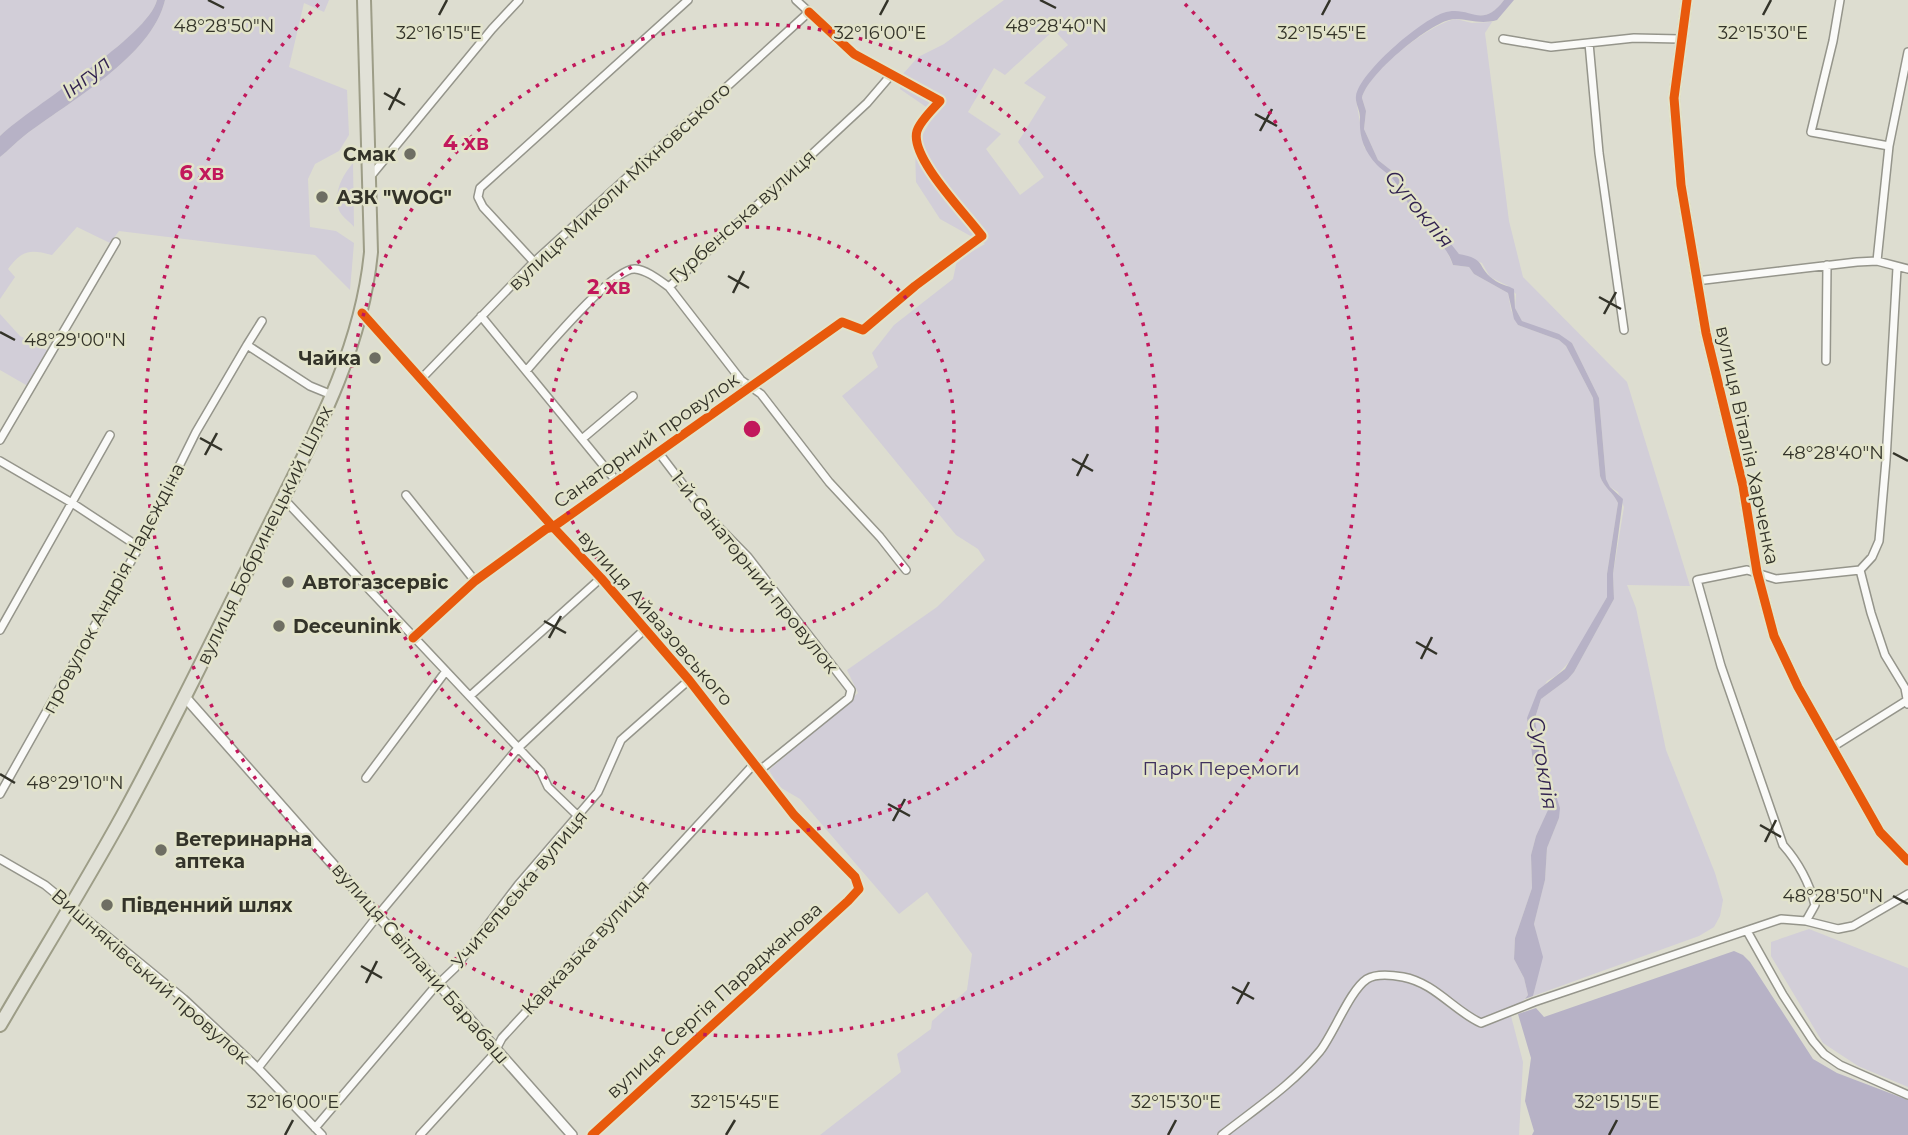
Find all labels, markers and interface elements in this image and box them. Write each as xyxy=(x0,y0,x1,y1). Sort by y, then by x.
text: 48°28'50"N xyxy=(174,15,274,37)
text: 48°28'40"N xyxy=(1005,15,1107,37)
text: 32°16'15"E xyxy=(396,22,482,44)
text: 32°16'00"E xyxy=(834,22,926,44)
text: 32°15'45"E xyxy=(1278,22,1367,44)
text: 32°15'30"E xyxy=(1718,22,1808,44)
water label: Інгул xyxy=(56,50,115,103)
street label: вулиця Миколи Міхновського xyxy=(504,77,735,295)
text: 4 хв xyxy=(443,130,489,155)
place label: Смак xyxy=(343,143,397,166)
street label: Гурбенська вулиця xyxy=(664,145,820,288)
marker: Смак xyxy=(402,146,418,162)
text: 6 хв xyxy=(180,160,224,185)
water label: Сугоклія xyxy=(1380,165,1459,253)
place label: АЗК "WOG" xyxy=(336,186,452,209)
marker: АЗК "WOG" xyxy=(314,189,330,205)
text: 2 хв xyxy=(587,274,631,299)
street label: вулиця Віталія Харченка xyxy=(1711,324,1784,567)
text: 48°29'00"N xyxy=(24,329,126,351)
place label: Чайка xyxy=(299,347,361,370)
marker: Чайка xyxy=(367,350,383,366)
street label: Санаторний провулок xyxy=(549,368,743,513)
street label: вулиця Бобринецький Шлях xyxy=(192,402,337,669)
centre of rings xyxy=(740,417,764,441)
text: 48°28'40"N xyxy=(1782,442,1884,464)
street label: провулок Андрія Надєждіна xyxy=(37,459,189,717)
street label: 1-й Санаторний провулок xyxy=(666,467,843,678)
street label: вулиця Айвазовського xyxy=(573,526,738,711)
place label: Автогазсервіс xyxy=(302,571,448,594)
marker: Автогазсервіс xyxy=(280,574,296,590)
place label: Deceunink xyxy=(293,615,402,638)
marker: Deceunink xyxy=(271,618,287,634)
water label: Сугоклія xyxy=(1524,715,1563,811)
park label: Парк Перемоги xyxy=(1142,757,1300,780)
text: 48°29'10"N xyxy=(26,772,124,794)
street label: Учительська вулиця xyxy=(447,806,592,973)
place label: Ветеринарна аптека xyxy=(175,828,312,873)
marker: Ветеринарна аптека xyxy=(153,842,169,858)
street label: вулиця Світлани Барабаш xyxy=(327,858,514,1069)
street label: Кавказька вулиця xyxy=(517,875,654,1020)
street label: Вишняківський провулок xyxy=(47,884,255,1069)
text: 48°28'50"N xyxy=(1783,885,1883,907)
place label: Південний шлях xyxy=(121,894,293,917)
marker: Південний шлях xyxy=(99,897,115,913)
street label: вулиця Сергія Параджанова xyxy=(602,897,827,1103)
text: 32°16'00"E xyxy=(247,1091,339,1113)
text: 32°15'45"E xyxy=(691,1091,780,1113)
text: 32°15'30"E xyxy=(1131,1091,1221,1113)
text: 32°15'15"E xyxy=(1574,1091,1660,1113)

